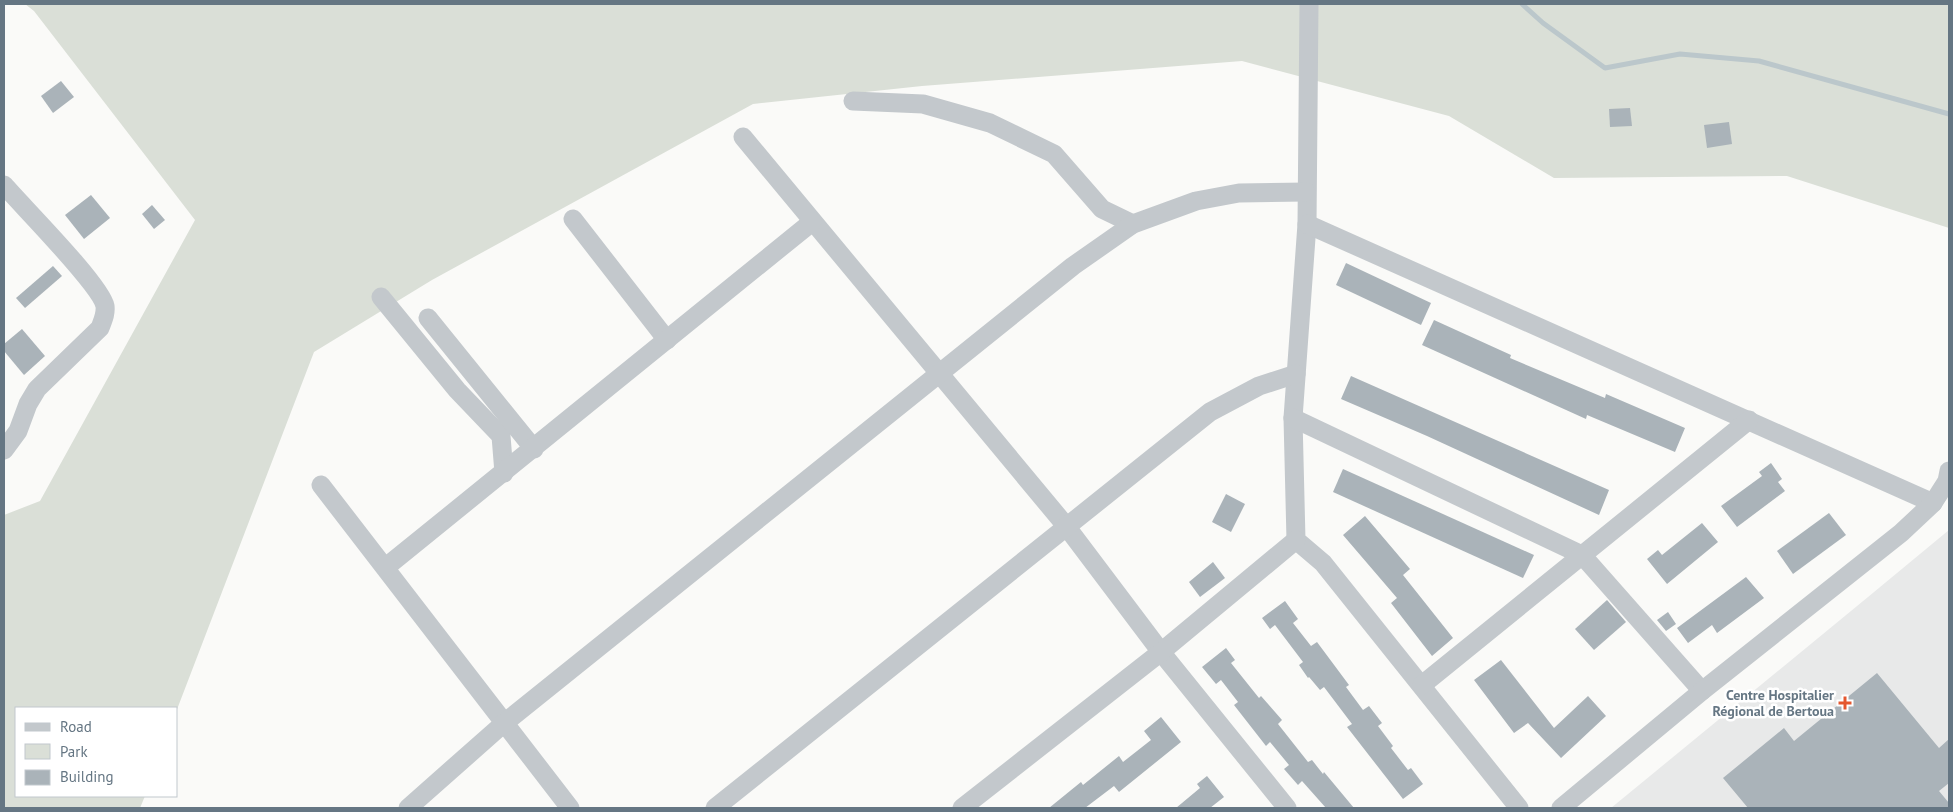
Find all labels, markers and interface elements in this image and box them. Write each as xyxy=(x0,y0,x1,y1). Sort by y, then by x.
place label: Centre Hospitalier Régional de Bertoua xyxy=(1712,686,1834,720)
marker: Centre Hospitalier Régional de Bertoua xyxy=(1838,696,1852,710)
legend xyxy=(15,707,178,797)
text: Road xyxy=(60,717,92,736)
text: Park xyxy=(60,742,88,761)
text: Building xyxy=(60,767,114,786)

